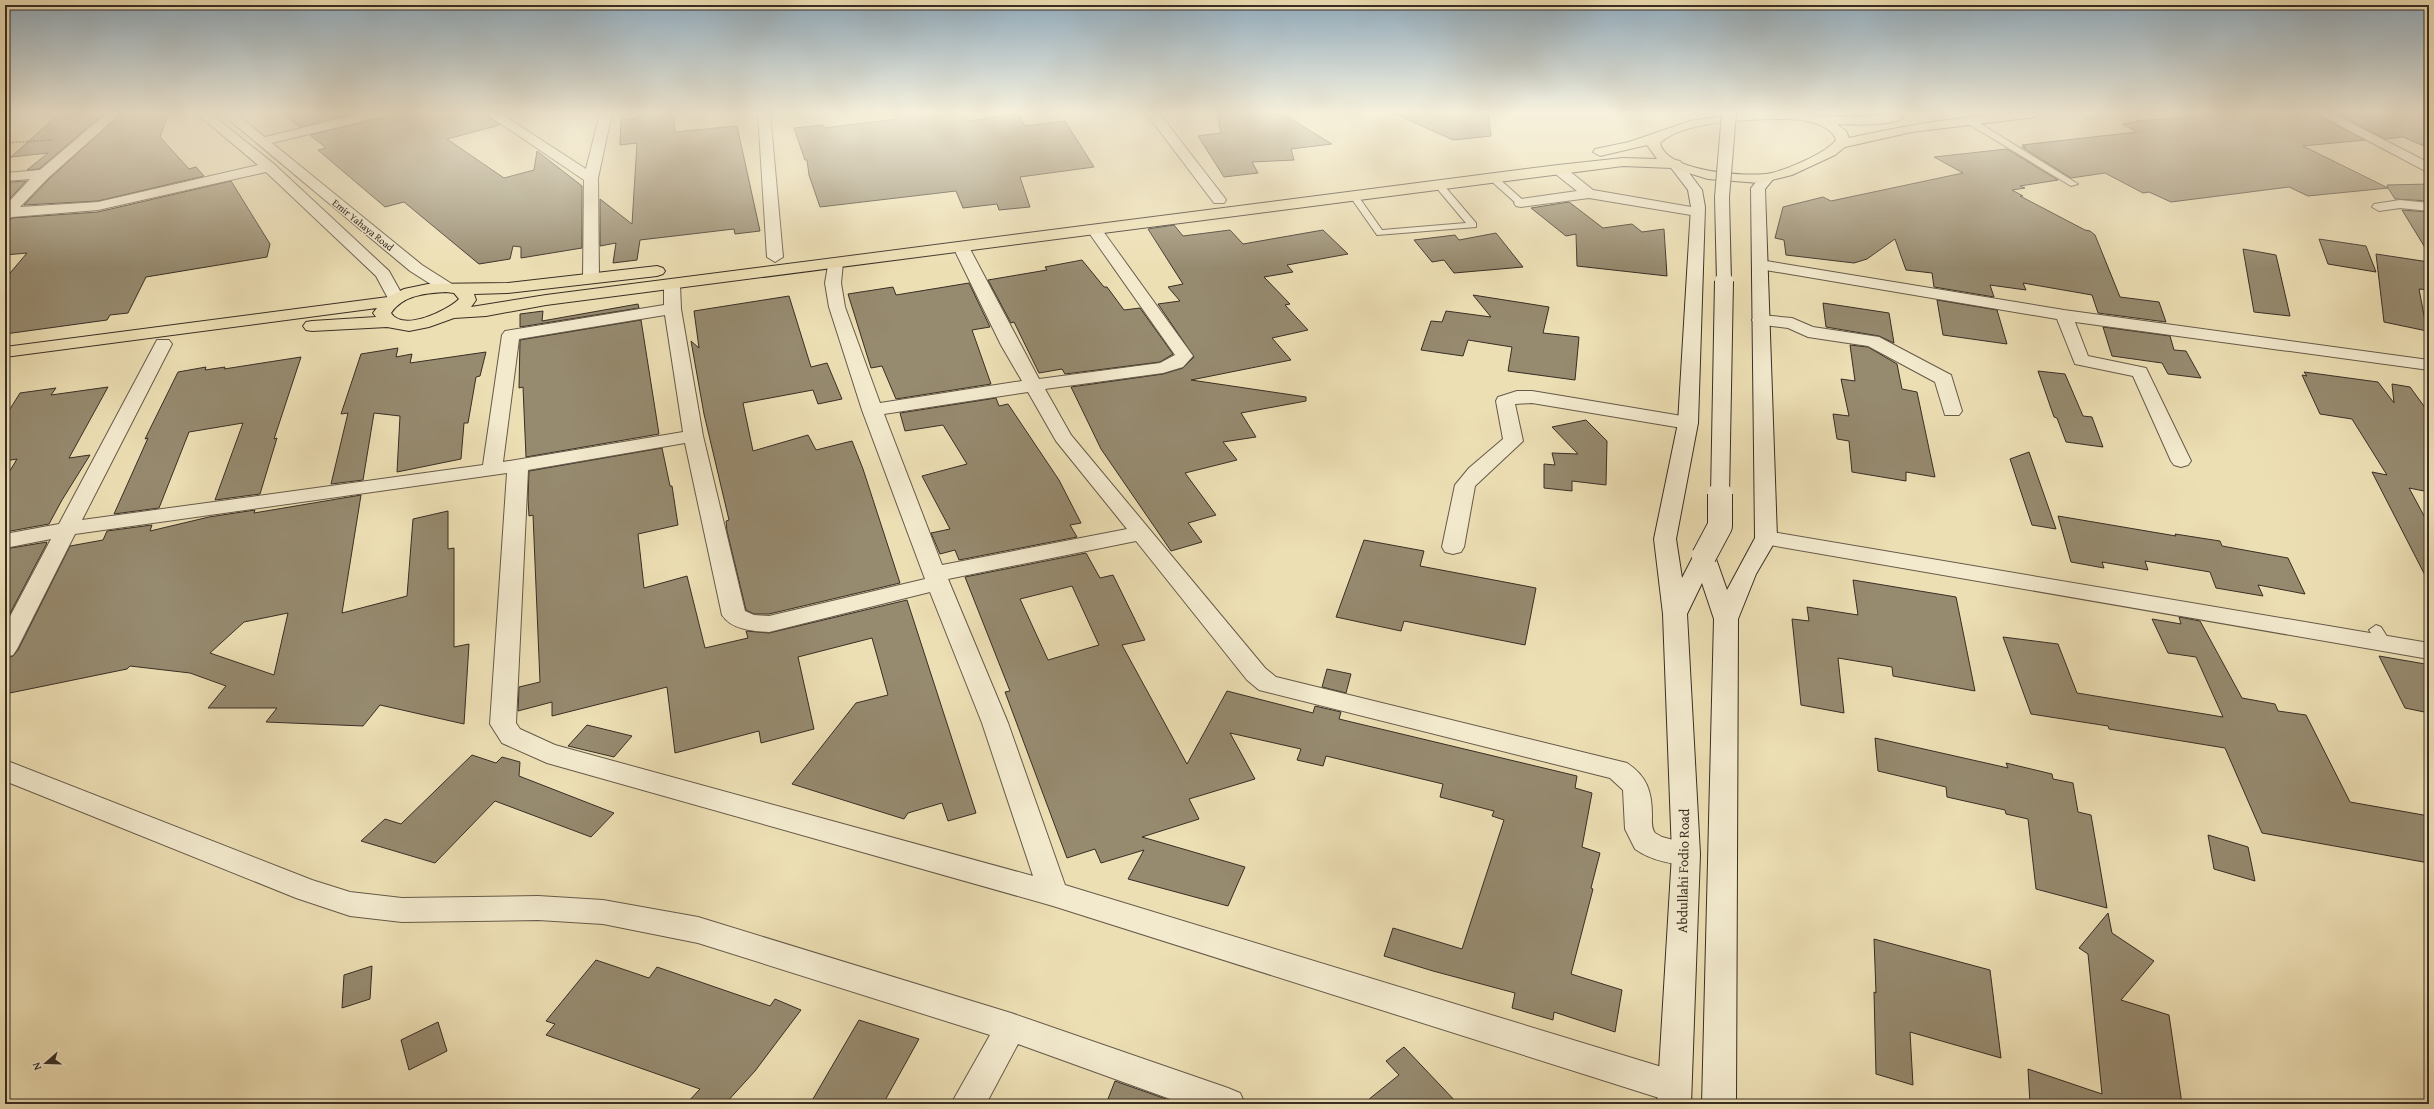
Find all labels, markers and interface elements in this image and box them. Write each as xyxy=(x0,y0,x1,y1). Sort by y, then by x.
street label: Emir Yahaya Road xyxy=(329,195,398,255)
street label: Abdullahi Fodio Road xyxy=(1672,808,1694,933)
north arrow xyxy=(26,1043,66,1083)
text: N xyxy=(28,1060,45,1073)

